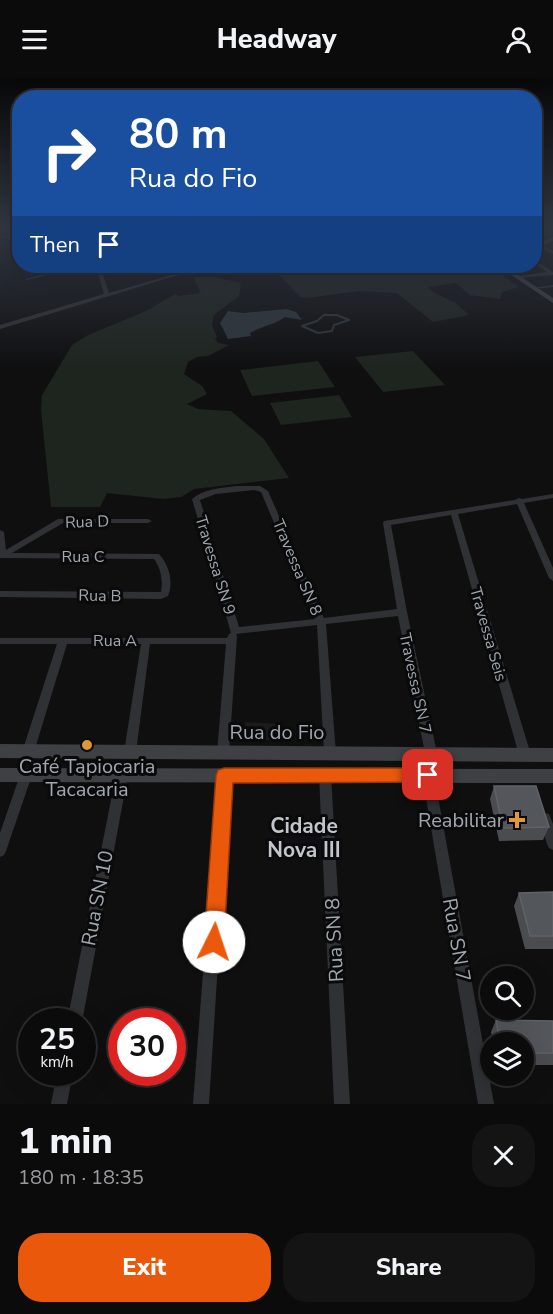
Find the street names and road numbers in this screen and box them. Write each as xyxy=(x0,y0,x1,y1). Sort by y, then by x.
street label: Rua D xyxy=(65,510,109,534)
street label: Travessa SN 9 xyxy=(190,513,241,618)
street label: Travessa SN 8 xyxy=(267,516,327,619)
street label: Rua C xyxy=(61,546,105,568)
street label: Rua B xyxy=(78,585,122,607)
street label: Travessa Seis xyxy=(464,585,512,684)
street label: Rua A xyxy=(93,630,137,652)
street label: Travessa SN 7 xyxy=(394,631,436,736)
street label: Rua do Fio xyxy=(230,719,324,746)
street label: Rua SN 10 xyxy=(75,848,120,948)
street label: Rua SN 7 xyxy=(436,896,477,984)
street label: Rua SN 8 xyxy=(319,897,350,983)

